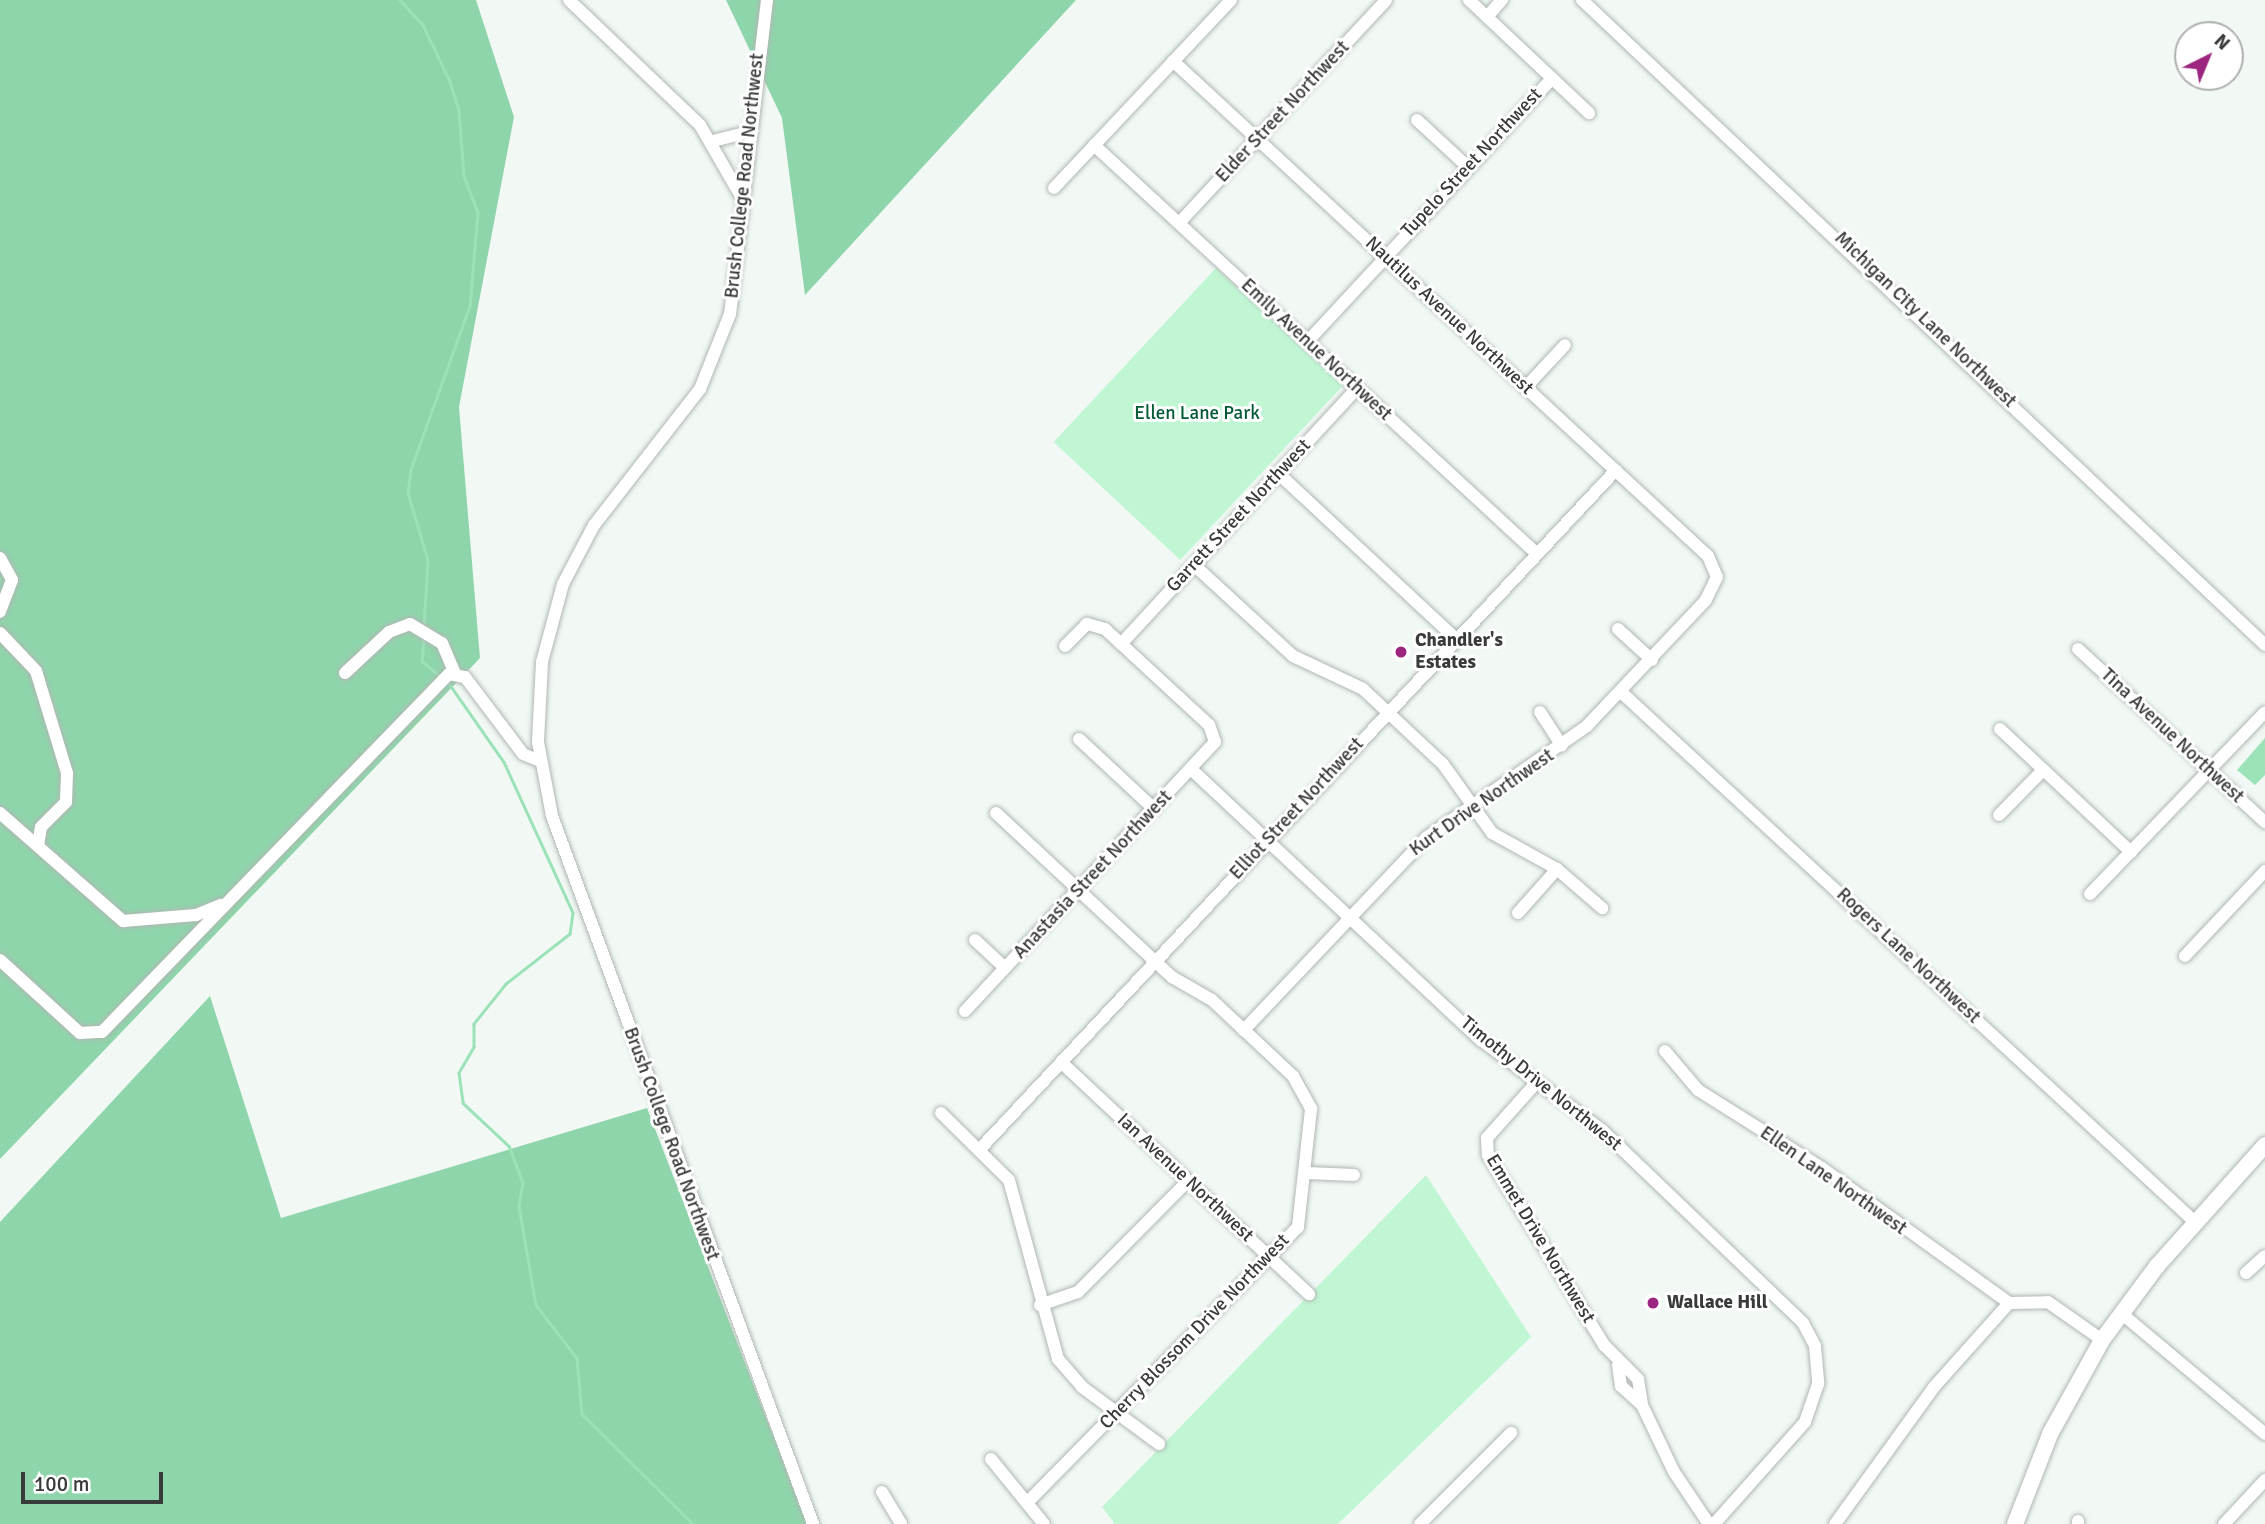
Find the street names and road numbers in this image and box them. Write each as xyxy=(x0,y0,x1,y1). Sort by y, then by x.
street label: Elder Street Northwest xyxy=(1211,36,1355,188)
street label: Brush College Road Northwest xyxy=(721,52,769,300)
street label: Tupelo Street Northwest xyxy=(1397,84,1547,242)
street label: Michigan City Lane Northwest xyxy=(1829,227,2021,413)
street label: Nautilus Avenue Northwest xyxy=(1360,232,1538,400)
street label: Emily Avenue Northwest xyxy=(1236,274,1396,426)
street label: Garrett Street Northwest xyxy=(1162,435,1316,597)
street label: Tina Avenue Northwest xyxy=(2096,664,2248,808)
street label: Elliot Street Northwest xyxy=(1225,733,1369,885)
street label: Kurt Drive Northwest xyxy=(1405,745,1559,861)
street label: Anastasia Street Northwest xyxy=(1009,786,1177,964)
street label: Rogers Lane Northwest xyxy=(1831,883,1985,1029)
street label: Timothy Drive Northwest xyxy=(1456,1012,1626,1156)
street label: Brush College Road Northwest xyxy=(618,1024,724,1264)
street label: Ian Avenue Northwest xyxy=(1112,1109,1258,1247)
street label: Ellen Lane Northwest xyxy=(1755,1122,1911,1240)
street label: Emmet Drive Northwest xyxy=(1481,1150,1599,1328)
street label: Cherry Blossom Drive Northwest xyxy=(1095,1230,1295,1434)

